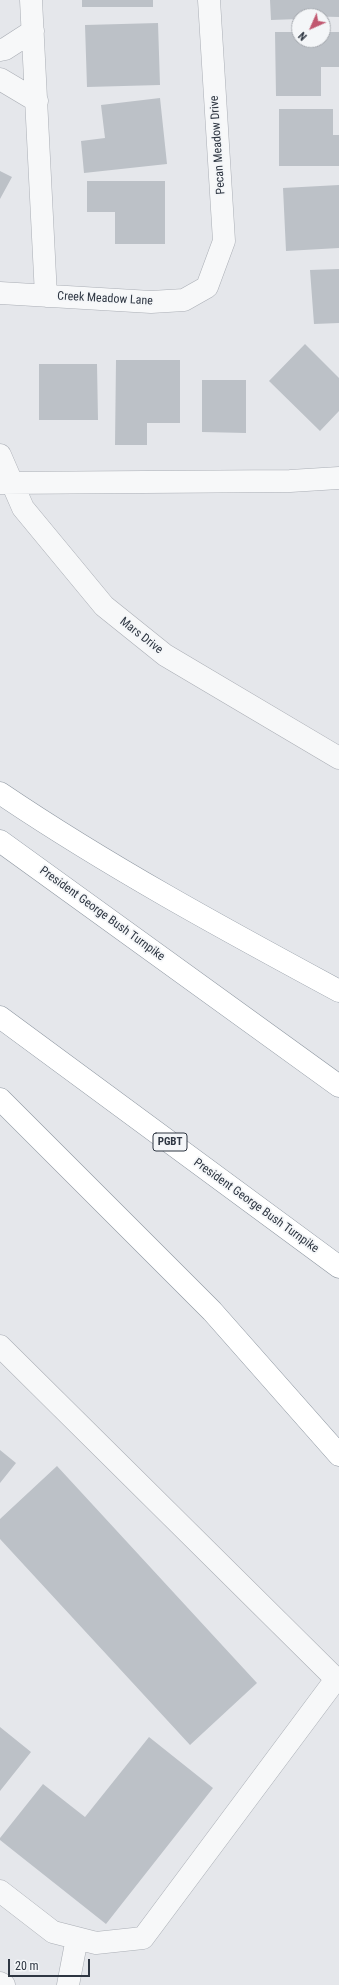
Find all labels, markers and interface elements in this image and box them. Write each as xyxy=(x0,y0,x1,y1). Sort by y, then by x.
north arrow xyxy=(291,8,331,48)
text: N xyxy=(296,29,310,43)
street label: Pecan Meadow Drive xyxy=(207,95,229,195)
street label: Creek Meadow Lane xyxy=(57,289,153,309)
street label: Mars Drive xyxy=(117,615,165,657)
street label: President George Bush Turnpike xyxy=(37,864,167,964)
road number: PGBT xyxy=(153,1133,187,1151)
street label: President George Bush Turnpike xyxy=(191,1156,321,1256)
scale bar xyxy=(10,1951,92,1977)
text: 20 m xyxy=(15,1959,39,1973)

